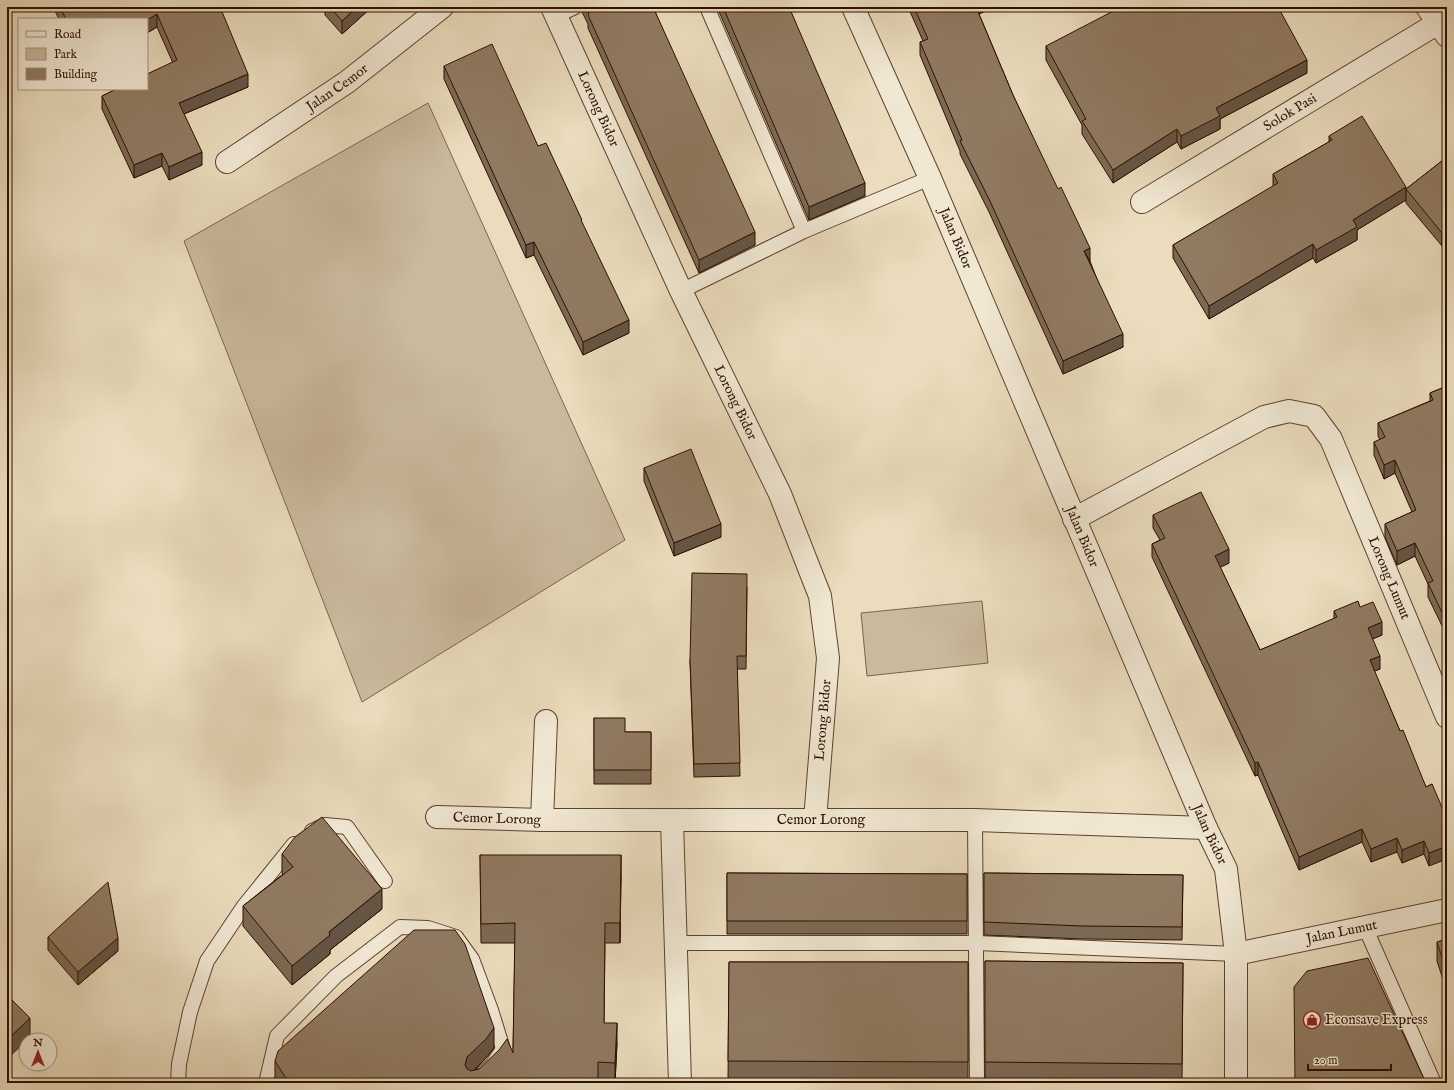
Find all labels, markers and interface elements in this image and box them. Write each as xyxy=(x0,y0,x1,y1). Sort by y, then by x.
legend xyxy=(18,18,148,90)
text: Road xyxy=(54,27,82,42)
text: Park xyxy=(54,47,77,62)
street label: Jalan Cemor xyxy=(301,60,372,117)
text: Building xyxy=(54,67,98,82)
street label: Lorong Bidor xyxy=(573,68,623,150)
street label: Solok Pasi xyxy=(1260,89,1320,136)
street label: Jalan Bidor xyxy=(934,203,977,272)
street label: Lorong Bidor xyxy=(709,362,761,443)
street label: Jalan Bidor xyxy=(1060,501,1103,570)
street label: Lorong Lumut xyxy=(1364,534,1414,622)
street label: Lorong Bidor xyxy=(810,679,836,761)
street label: Jalan Bidor xyxy=(1187,799,1232,868)
street label: Cemor Lorong xyxy=(453,808,542,829)
street label: Cemor Lorong xyxy=(777,811,865,829)
street label: Jalan Lumut xyxy=(1303,916,1379,949)
shop icon: Econsave Express xyxy=(1302,1010,1322,1030)
place label: Econsave Express xyxy=(1325,1011,1428,1029)
north arrow xyxy=(18,1032,58,1072)
text: N xyxy=(32,1036,43,1050)
scale bar xyxy=(1308,1046,1391,1072)
text: 20 m xyxy=(1314,1053,1337,1068)

